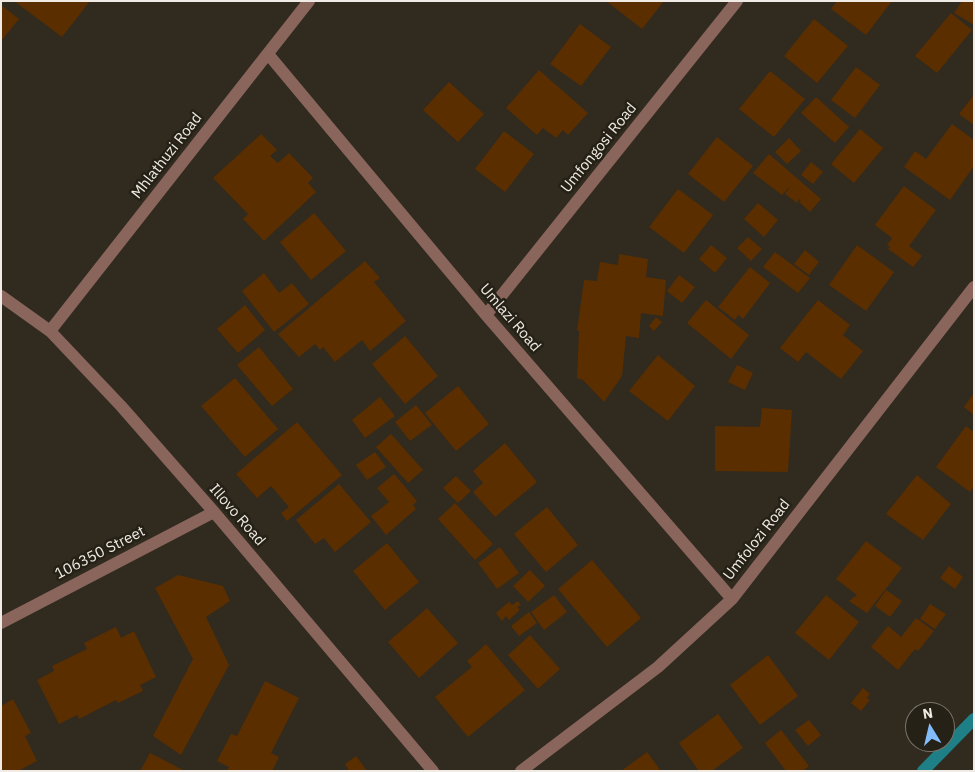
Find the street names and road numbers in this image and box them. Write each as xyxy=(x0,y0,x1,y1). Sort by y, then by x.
street label: Umfongosi Road xyxy=(557,99,641,197)
street label: Mhlathuzi Road xyxy=(128,110,206,202)
street label: Umlazi Road xyxy=(476,280,544,356)
street label: Illovo Road xyxy=(205,480,269,550)
street label: Umfolozi Road xyxy=(720,496,794,584)
street label: 106350 Street xyxy=(52,523,148,583)

